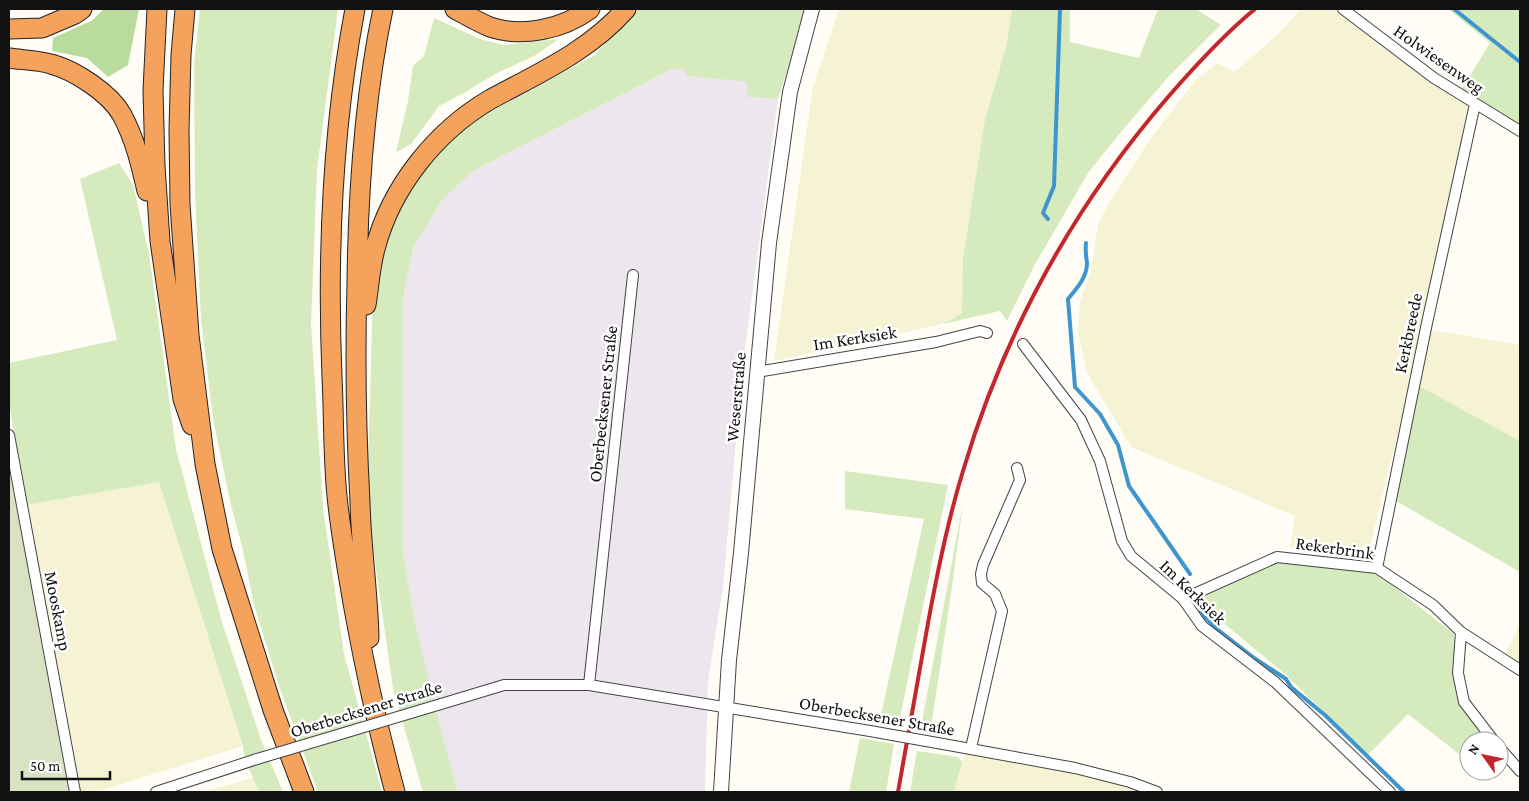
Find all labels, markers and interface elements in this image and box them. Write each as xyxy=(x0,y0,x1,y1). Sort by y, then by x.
street label: Holwiesenweg xyxy=(1390,21,1488,98)
street label: Kerkbreede xyxy=(1390,291,1426,375)
street label: Im Kerksiek xyxy=(812,321,899,354)
street label: Oberbecksener Straße xyxy=(585,325,621,483)
street label: Weserstraße xyxy=(722,351,750,443)
street label: Rekerbrink xyxy=(1295,533,1376,563)
street label: Im Kerksiek xyxy=(1156,555,1231,629)
street label: Mooskamp xyxy=(40,570,76,652)
street label: Oberbecksener Straße xyxy=(288,676,444,742)
street label: Oberbecksener Straße xyxy=(798,692,956,740)
north arrow xyxy=(1459,731,1509,781)
text: N xyxy=(1464,740,1483,757)
scale bar xyxy=(22,748,110,780)
text: 50 m xyxy=(30,758,60,774)

